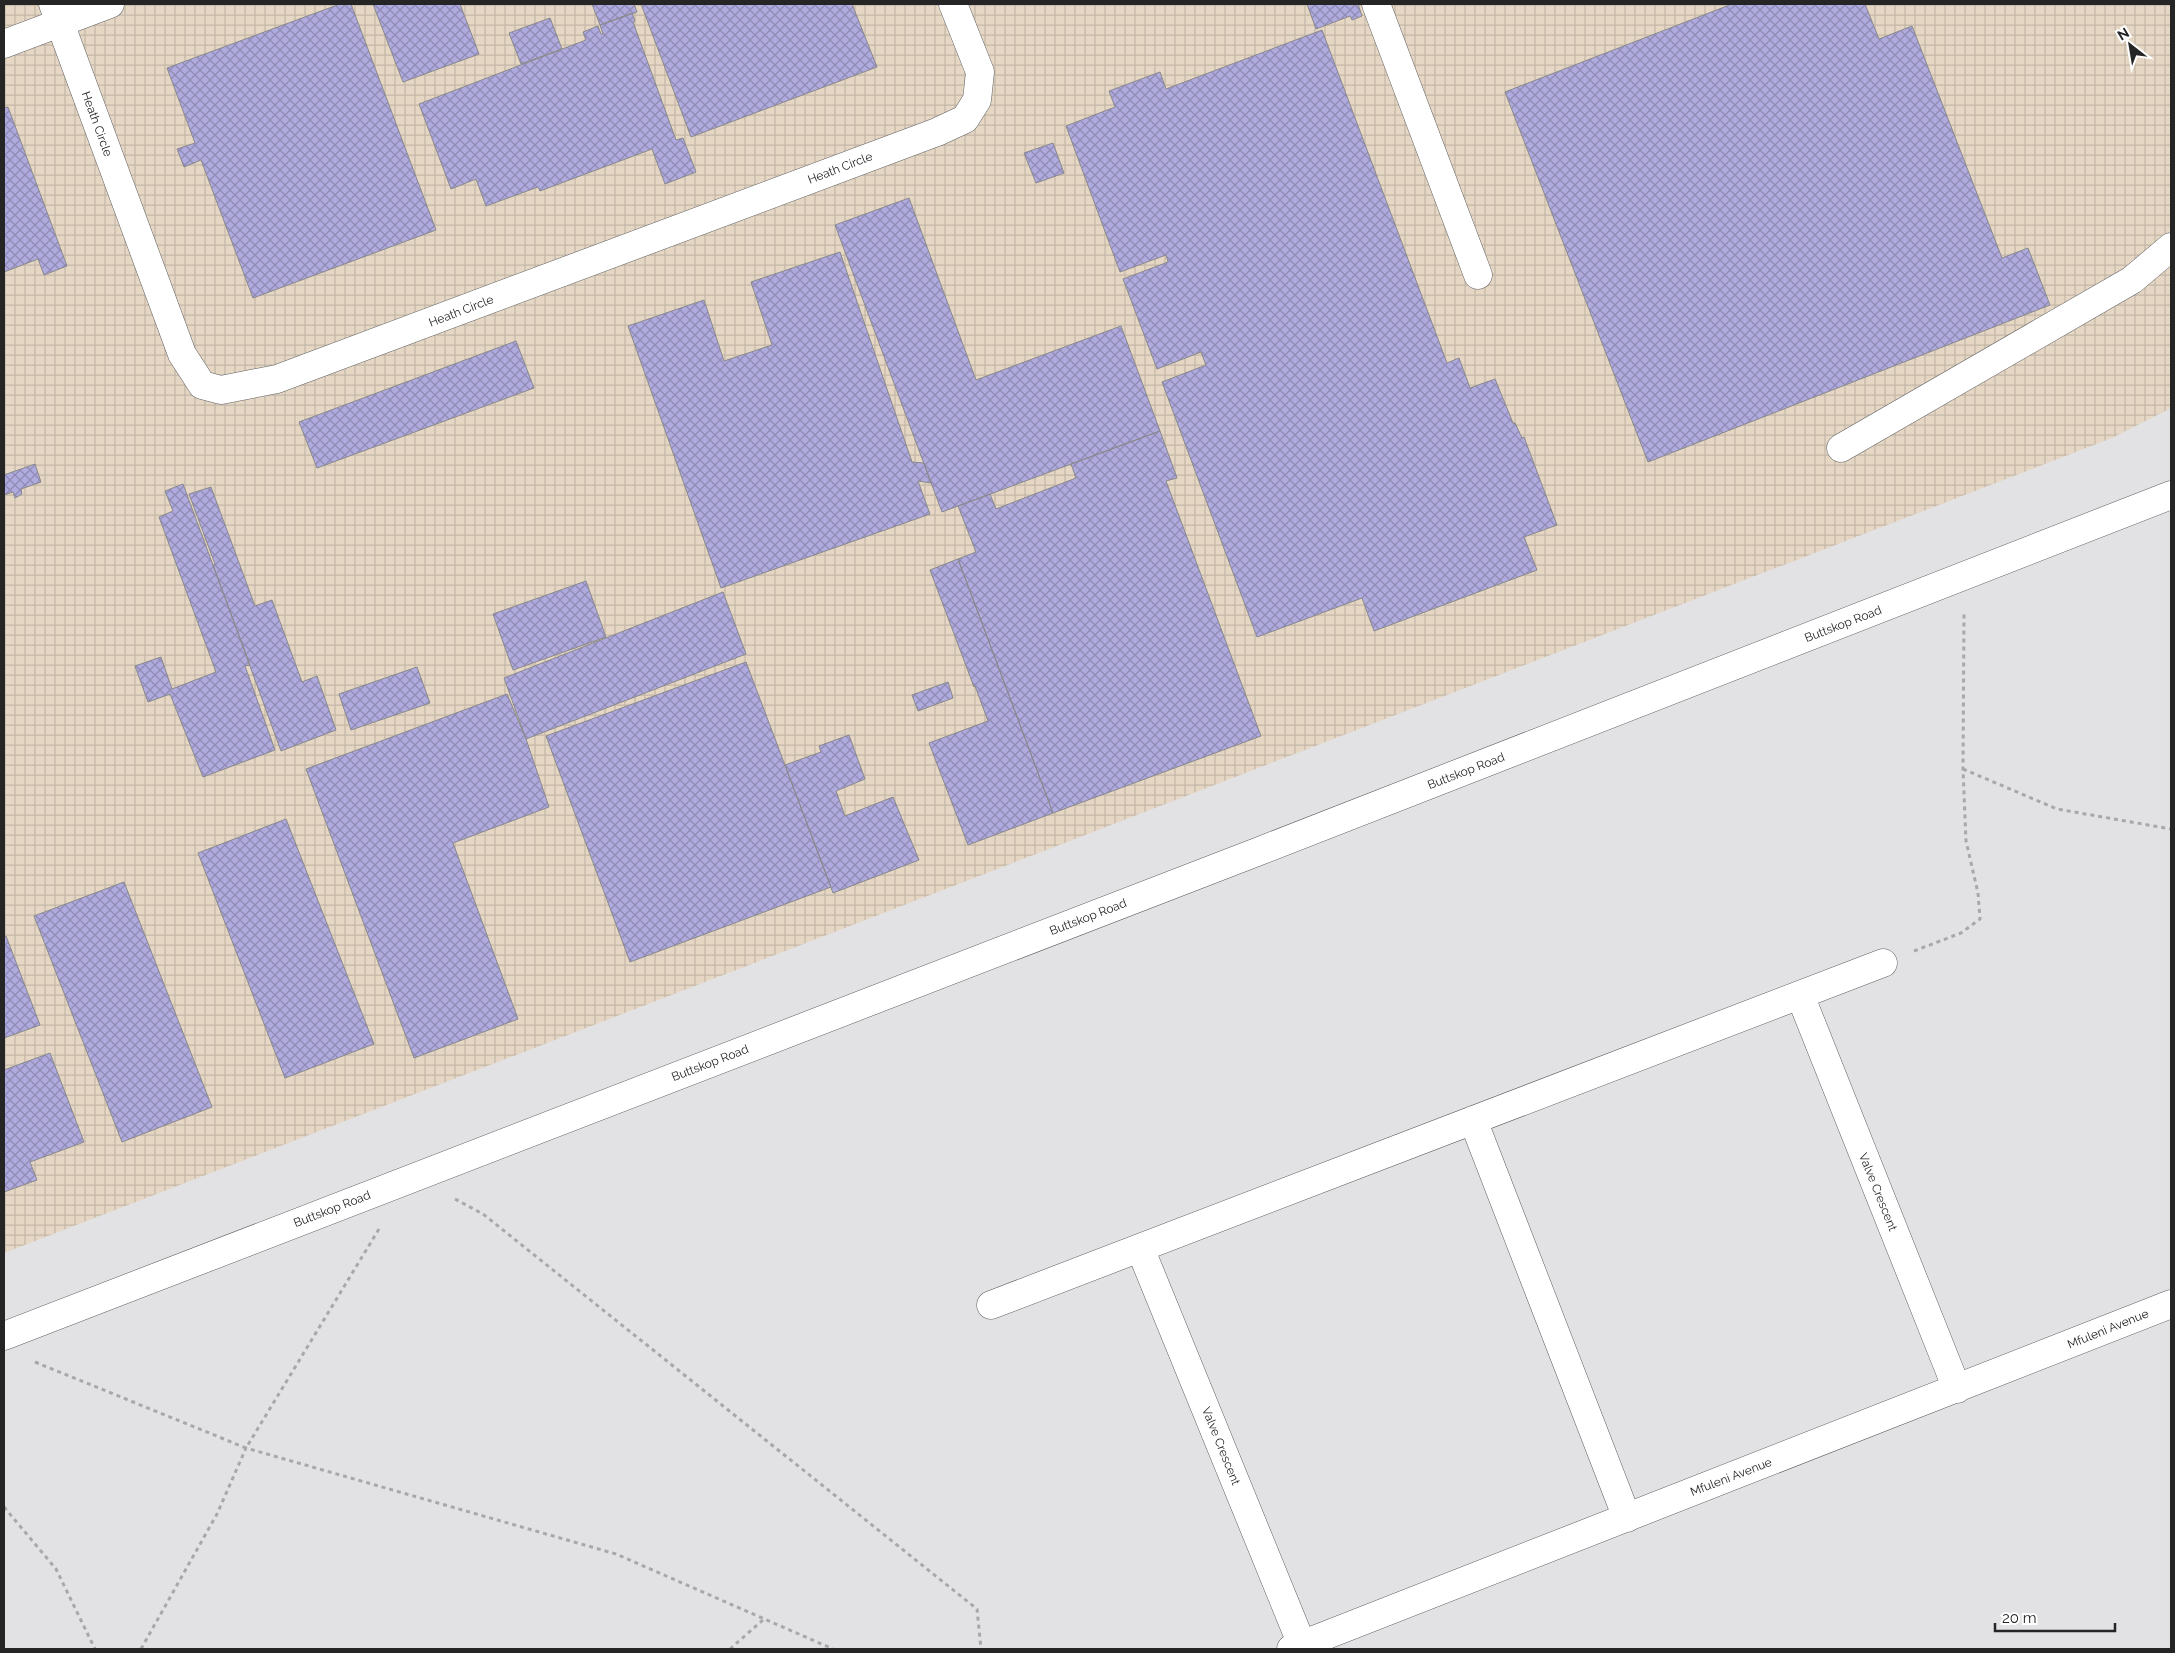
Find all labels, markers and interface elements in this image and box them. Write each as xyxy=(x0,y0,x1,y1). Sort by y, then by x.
north arrow xyxy=(2105,20,2155,70)
text: N xyxy=(2115,24,2132,43)
street label: Heath Circle xyxy=(79,90,115,158)
street label: Heath Circle xyxy=(806,149,874,187)
street label: Heath Circle xyxy=(427,292,495,330)
street label: Buttskop Road xyxy=(1802,603,1884,645)
street label: Buttskop Road xyxy=(1425,750,1507,792)
street label: Buttskop Road xyxy=(1047,896,1129,938)
street label: Buttskop Road xyxy=(669,1042,751,1084)
street label: Valve Crescent xyxy=(1856,1151,1900,1233)
street label: Buttskop Road xyxy=(291,1188,373,1230)
street label: Mfuleni Avenue xyxy=(2065,1306,2151,1352)
street label: Valve Crescent xyxy=(1199,1405,1243,1487)
street label: Mfuleni Avenue xyxy=(1688,1455,1774,1499)
scale bar xyxy=(1995,1600,2115,1632)
text: 20 m xyxy=(2002,1609,2037,1627)

